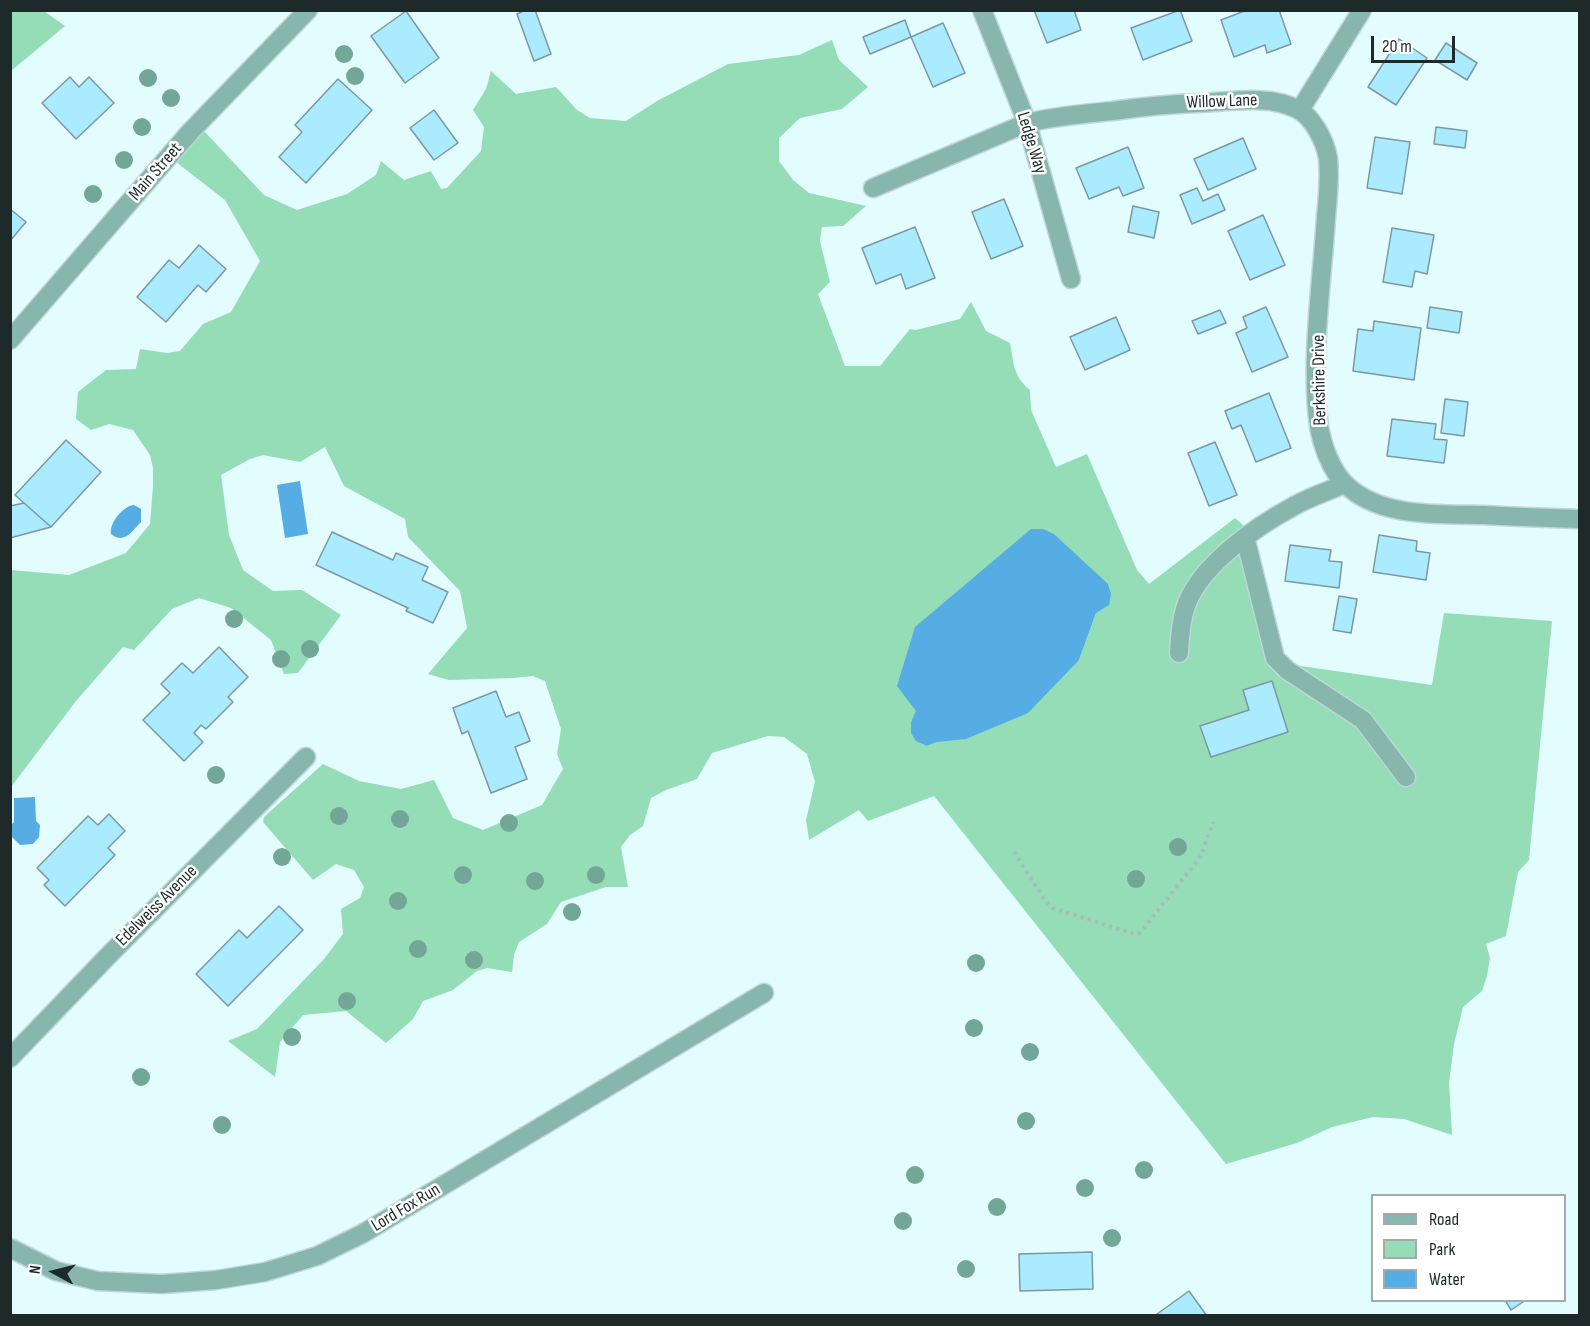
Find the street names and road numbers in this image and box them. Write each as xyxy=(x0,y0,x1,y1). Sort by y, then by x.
street label: Willow Lane xyxy=(1186,90,1258,114)
street label: Ledge Way xyxy=(1011,110,1051,176)
street label: Main Street xyxy=(125,139,187,205)
street label: Berkshire Drive xyxy=(1308,334,1332,426)
street label: Edelweiss Avenue xyxy=(112,861,202,951)
street label: Lord Fox Run xyxy=(368,1179,444,1237)

